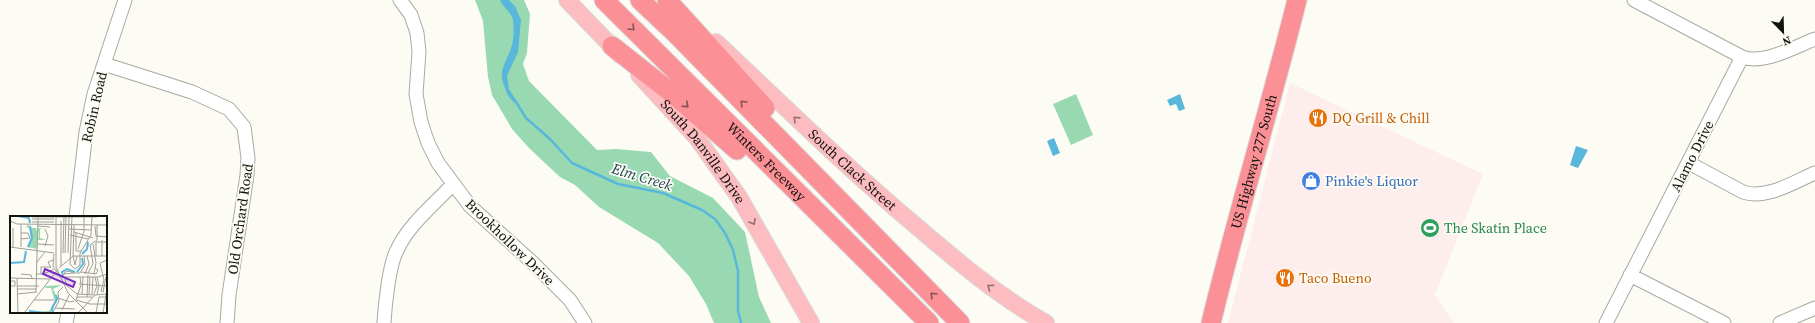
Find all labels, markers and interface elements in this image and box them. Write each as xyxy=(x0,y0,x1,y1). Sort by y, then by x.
north arrow xyxy=(1763,12,1803,52)
one-way arrow xyxy=(627,23,635,31)
text: N xyxy=(1780,32,1793,49)
street label: Robin Road xyxy=(76,70,112,144)
street label: US Highway 277 South xyxy=(1226,92,1282,231)
street label: South Danville Drive xyxy=(656,95,751,207)
one-way arrow xyxy=(740,100,748,108)
one-way arrow xyxy=(681,101,689,108)
restaurant icon: DQ Grill & Chill xyxy=(1307,107,1329,129)
place label: DQ Grill & Chill xyxy=(1332,108,1430,128)
street label: Winters Freeway xyxy=(722,117,811,206)
one-way arrow xyxy=(794,117,801,124)
street label: Alamo Drive xyxy=(1665,117,1719,195)
street label: South Clack Street xyxy=(804,124,901,215)
water label: Elm Creek xyxy=(608,157,676,196)
street label: Old Orchard Road xyxy=(222,162,258,276)
shop icon: Pinkie's Liquor xyxy=(1300,170,1322,192)
place label: Pinkie's Liquor xyxy=(1325,171,1418,191)
street label: Brookhollow Drive xyxy=(461,194,559,290)
inset map xyxy=(10,216,107,313)
sports icon: The Skatin Place xyxy=(1419,217,1441,239)
one-way arrow xyxy=(749,218,756,225)
place label: The Skatin Place xyxy=(1444,218,1547,238)
restaurant icon: Taco Bueno xyxy=(1274,267,1296,289)
place label: Taco Bueno xyxy=(1299,268,1372,288)
one-way arrow xyxy=(987,284,994,292)
one-way arrow xyxy=(930,292,938,300)

